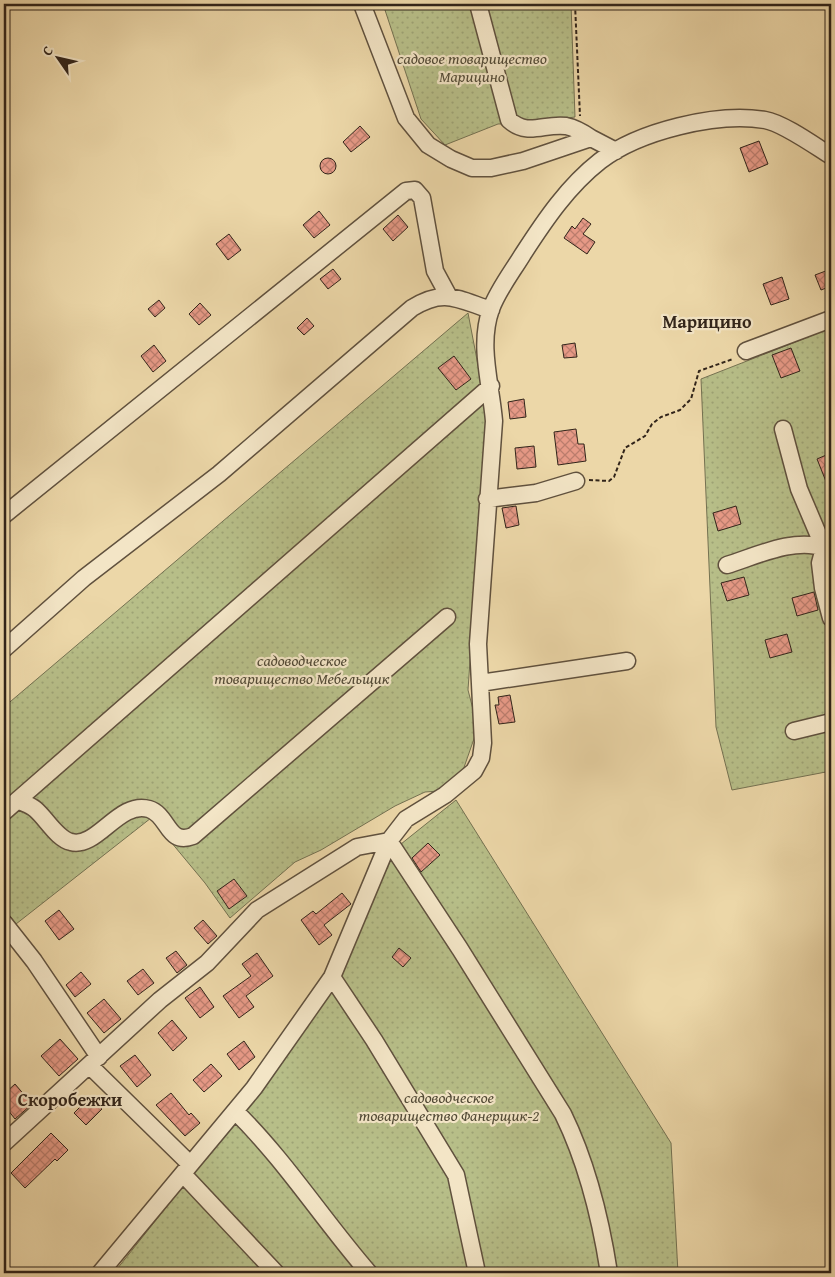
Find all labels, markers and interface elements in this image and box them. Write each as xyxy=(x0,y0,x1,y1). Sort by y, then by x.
north arrow xyxy=(32,32,82,82)
text: С xyxy=(37,42,58,60)
park label: садовое товарищество Марицино xyxy=(397,46,547,88)
district label: Марицино xyxy=(662,308,752,335)
park label: садоводческое товарищество Мебельщик xyxy=(214,648,390,690)
park label: садоводческое товарищество Фанерщик-2 xyxy=(359,1085,540,1127)
district label: Скоробежки xyxy=(18,1086,122,1113)

